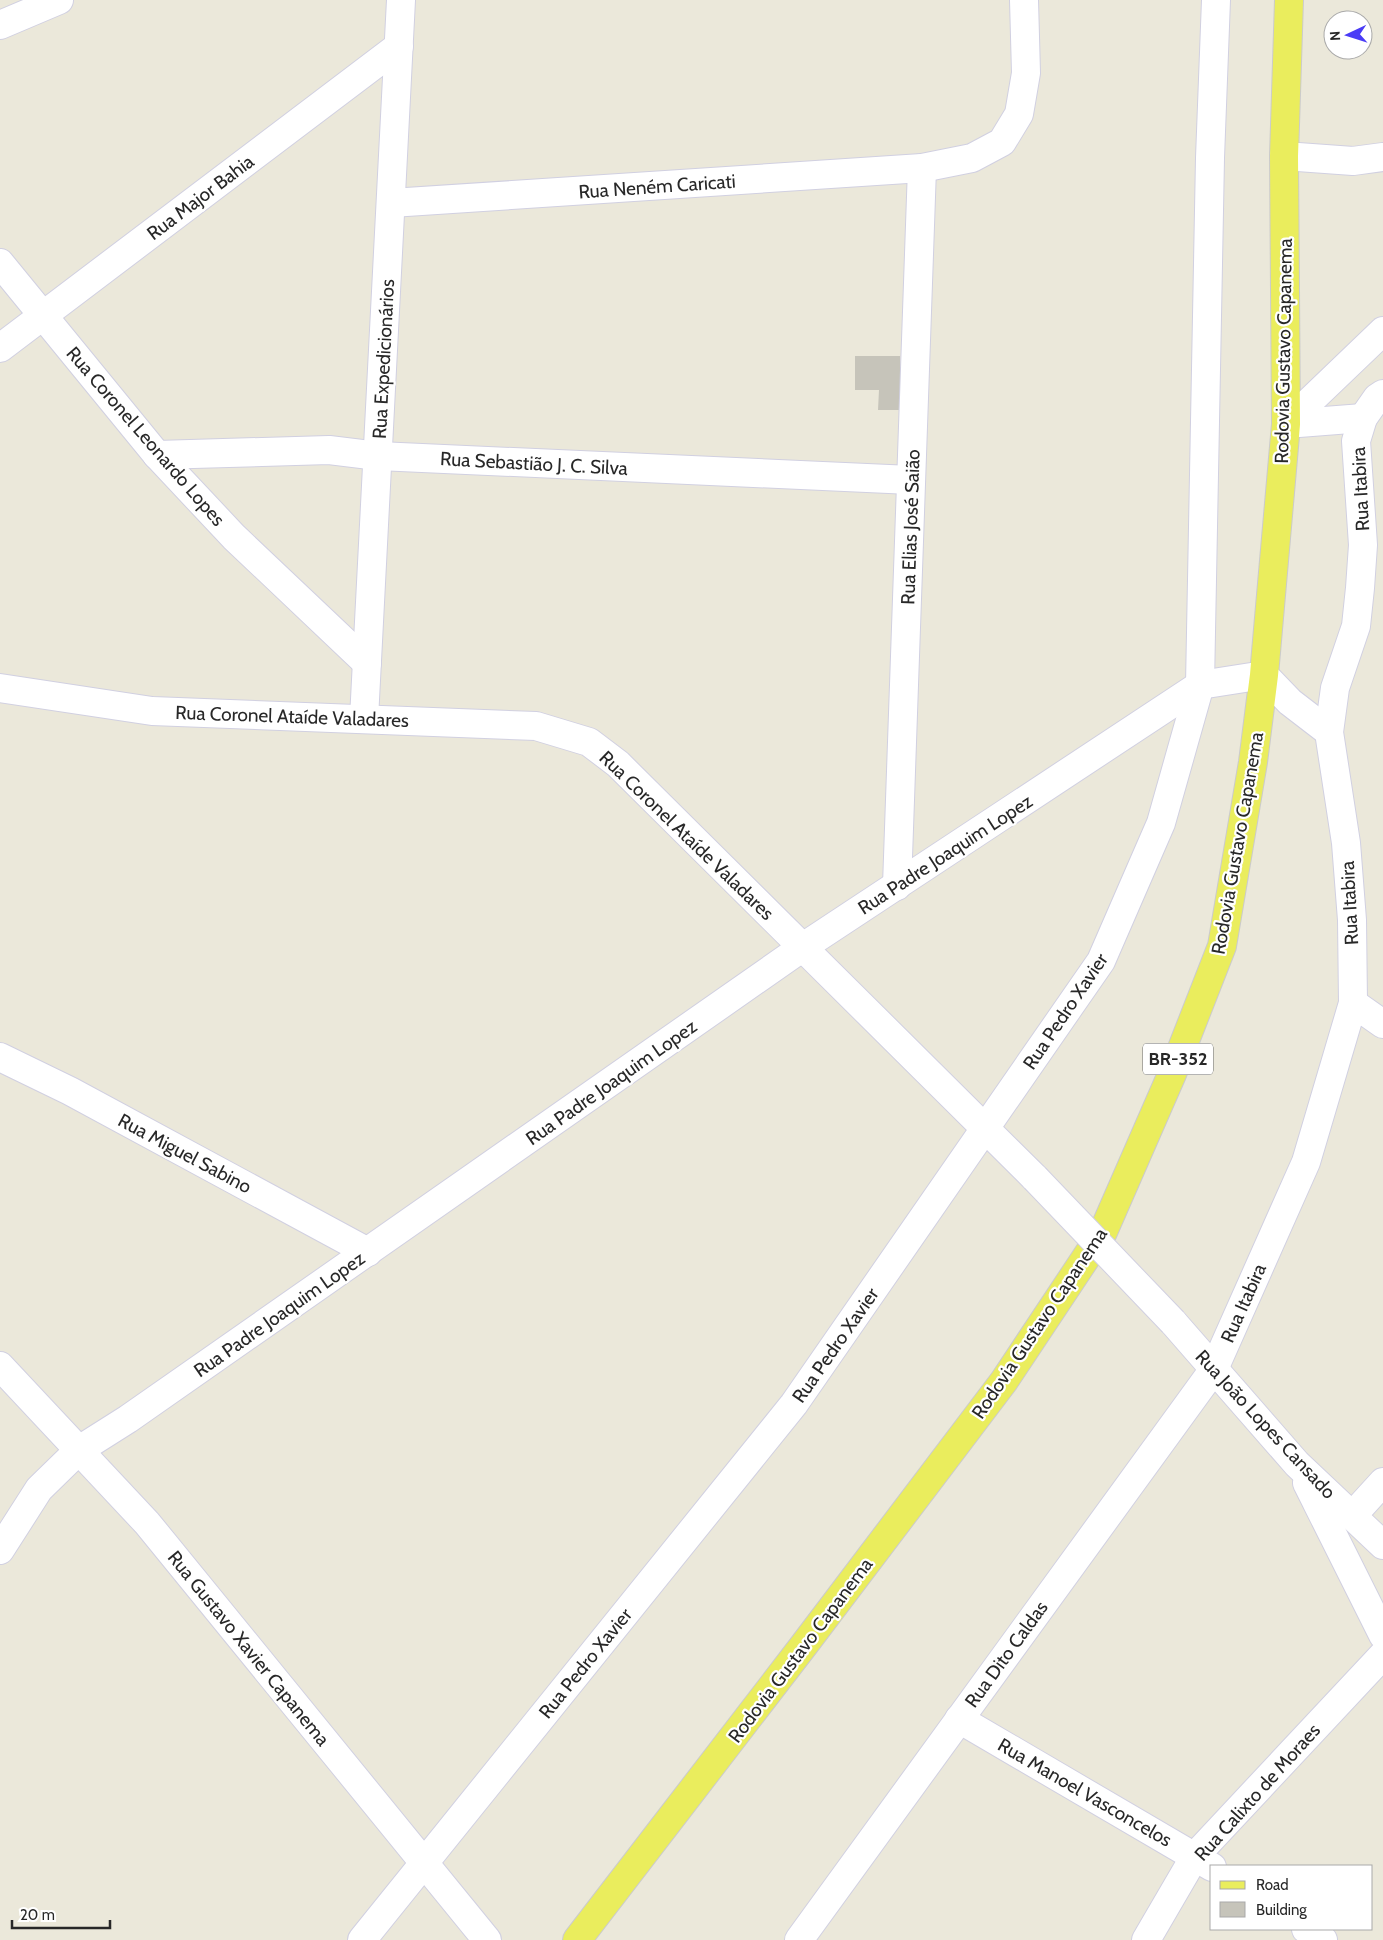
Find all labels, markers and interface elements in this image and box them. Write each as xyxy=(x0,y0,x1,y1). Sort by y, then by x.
north arrow xyxy=(1323,10,1373,60)
text: N xyxy=(1326,30,1344,41)
street label: Rua Major Bahia xyxy=(142,150,258,245)
street label: Rua Neném Caricati xyxy=(578,170,736,203)
street label: Rodovia Gustavo Capanema xyxy=(1270,238,1297,464)
street label: Rua Expedicionários xyxy=(368,278,399,440)
street label: Rua Coronel Leonardo Lopes xyxy=(61,342,230,531)
street label: Rua Itabira xyxy=(1347,446,1374,532)
street label: Rua Sebastião J. C. Silva xyxy=(440,447,628,480)
street label: Rua Elias José Saião xyxy=(896,449,925,605)
street label: Rua Coronel Ataíde Valadares xyxy=(175,701,409,732)
street label: Rodovia Gustavo Capanema xyxy=(1207,730,1268,956)
street label: Rua Coronel Ataíde Valadares xyxy=(595,746,779,925)
street label: Rua Padre Joaquim Lopez xyxy=(854,789,1037,919)
street label: Rua Itabira xyxy=(1336,860,1363,946)
street label: Rua Pedro Xavier xyxy=(1018,949,1113,1074)
street label: Rua Padre Joaquim Lopez xyxy=(521,1015,701,1150)
road number: BR-352 xyxy=(1143,1044,1213,1074)
street label: Rua Miguel Sabino xyxy=(114,1109,255,1198)
street label: Rodovia Gustavo Capanema xyxy=(967,1223,1112,1423)
street label: Rua Padre Joaquim Lopez xyxy=(189,1247,369,1382)
street label: Rua Itabira xyxy=(1216,1260,1271,1346)
street label: Rua Pedro Xavier xyxy=(787,1283,884,1407)
street label: Rua João Lopes Cansado xyxy=(1191,1345,1341,1504)
street label: Rua Gustavo Xavier Capanema xyxy=(163,1546,334,1750)
street label: Rodovia Gustavo Capanema xyxy=(723,1553,877,1747)
street label: Rua Dito Caldas xyxy=(960,1596,1053,1712)
street label: Rua Pedro Xavier xyxy=(534,1604,637,1723)
street label: Rua Calixto de Moraes xyxy=(1190,1719,1325,1866)
street label: Rua Manoel Vasconcelos xyxy=(994,1733,1176,1852)
legend xyxy=(1210,1865,1373,1930)
text: Road xyxy=(1256,1876,1289,1894)
scale bar xyxy=(12,1898,110,1930)
text: Building xyxy=(1256,1901,1307,1919)
text: 20 m xyxy=(20,1906,55,1924)

